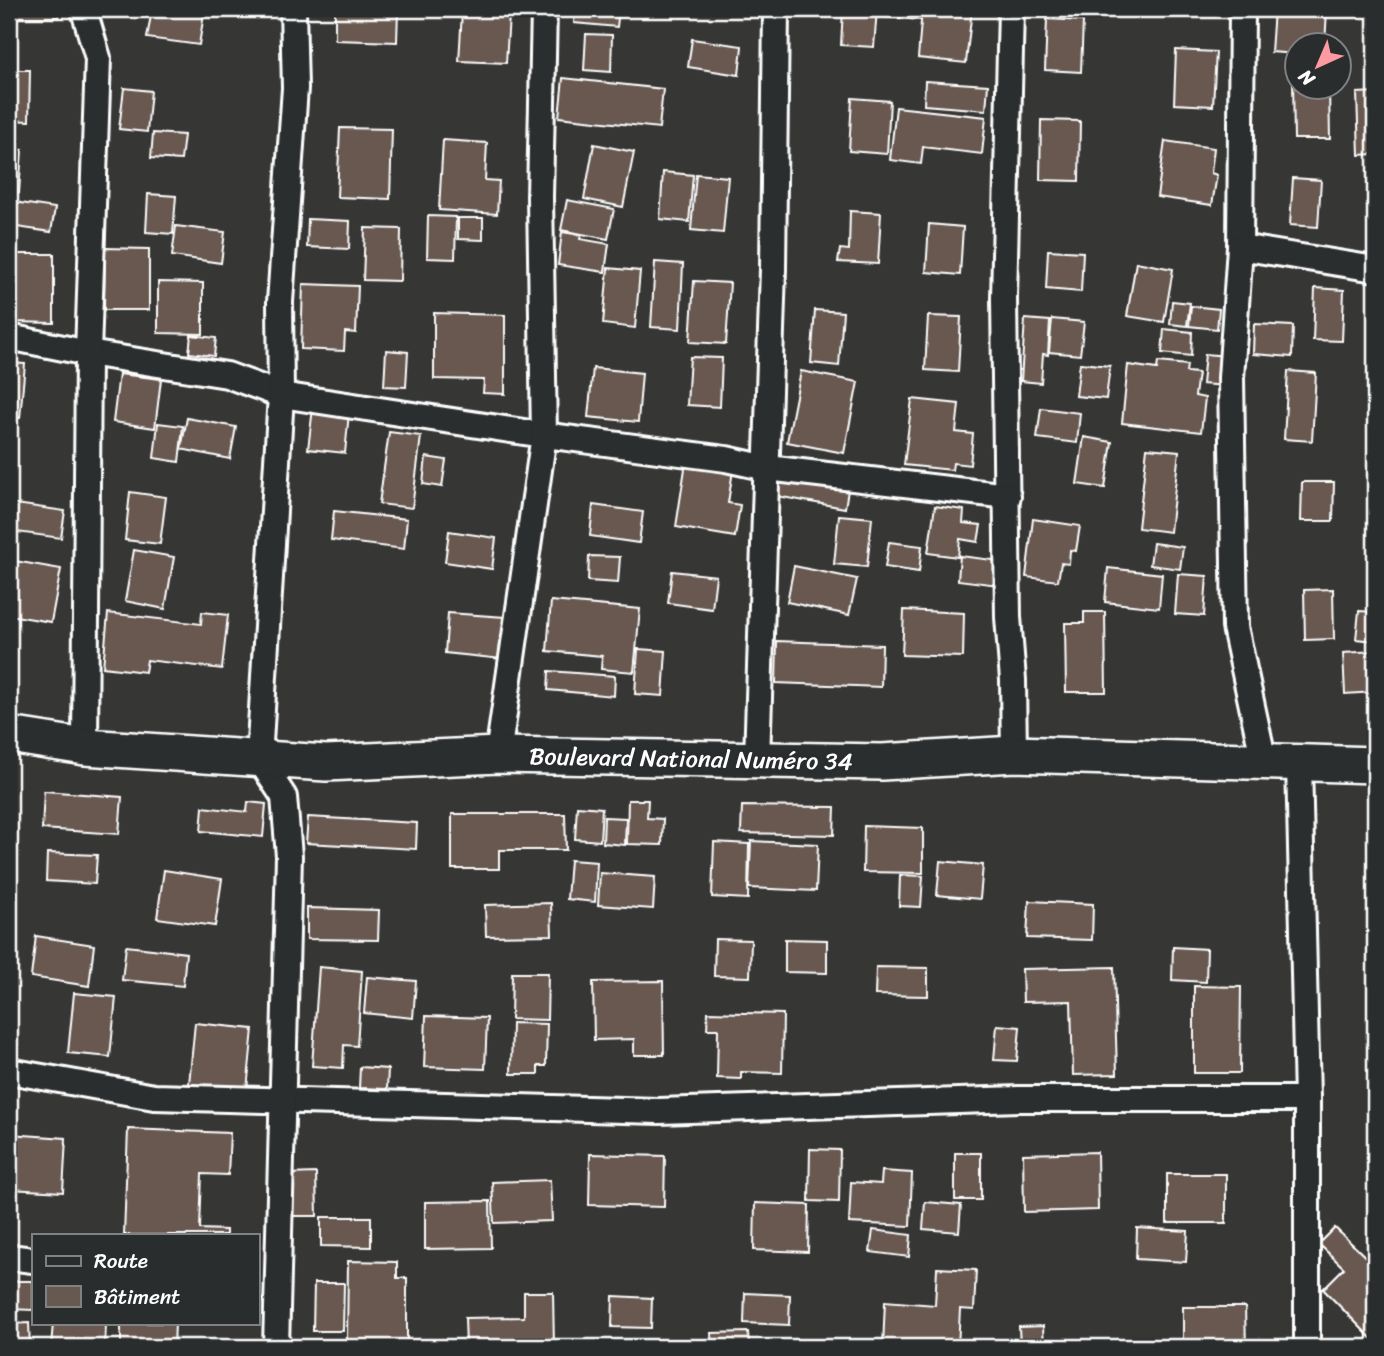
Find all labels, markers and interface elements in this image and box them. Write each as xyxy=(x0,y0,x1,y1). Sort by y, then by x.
north arrow xyxy=(1282,32,1352,102)
text: N xyxy=(1290,61,1323,95)
street label: Boulevard National Numéro 34 xyxy=(529,735,853,783)
legend xyxy=(32,1234,259,1324)
text: Route xyxy=(94,1242,148,1280)
text: Bâtiment xyxy=(94,1278,180,1316)

